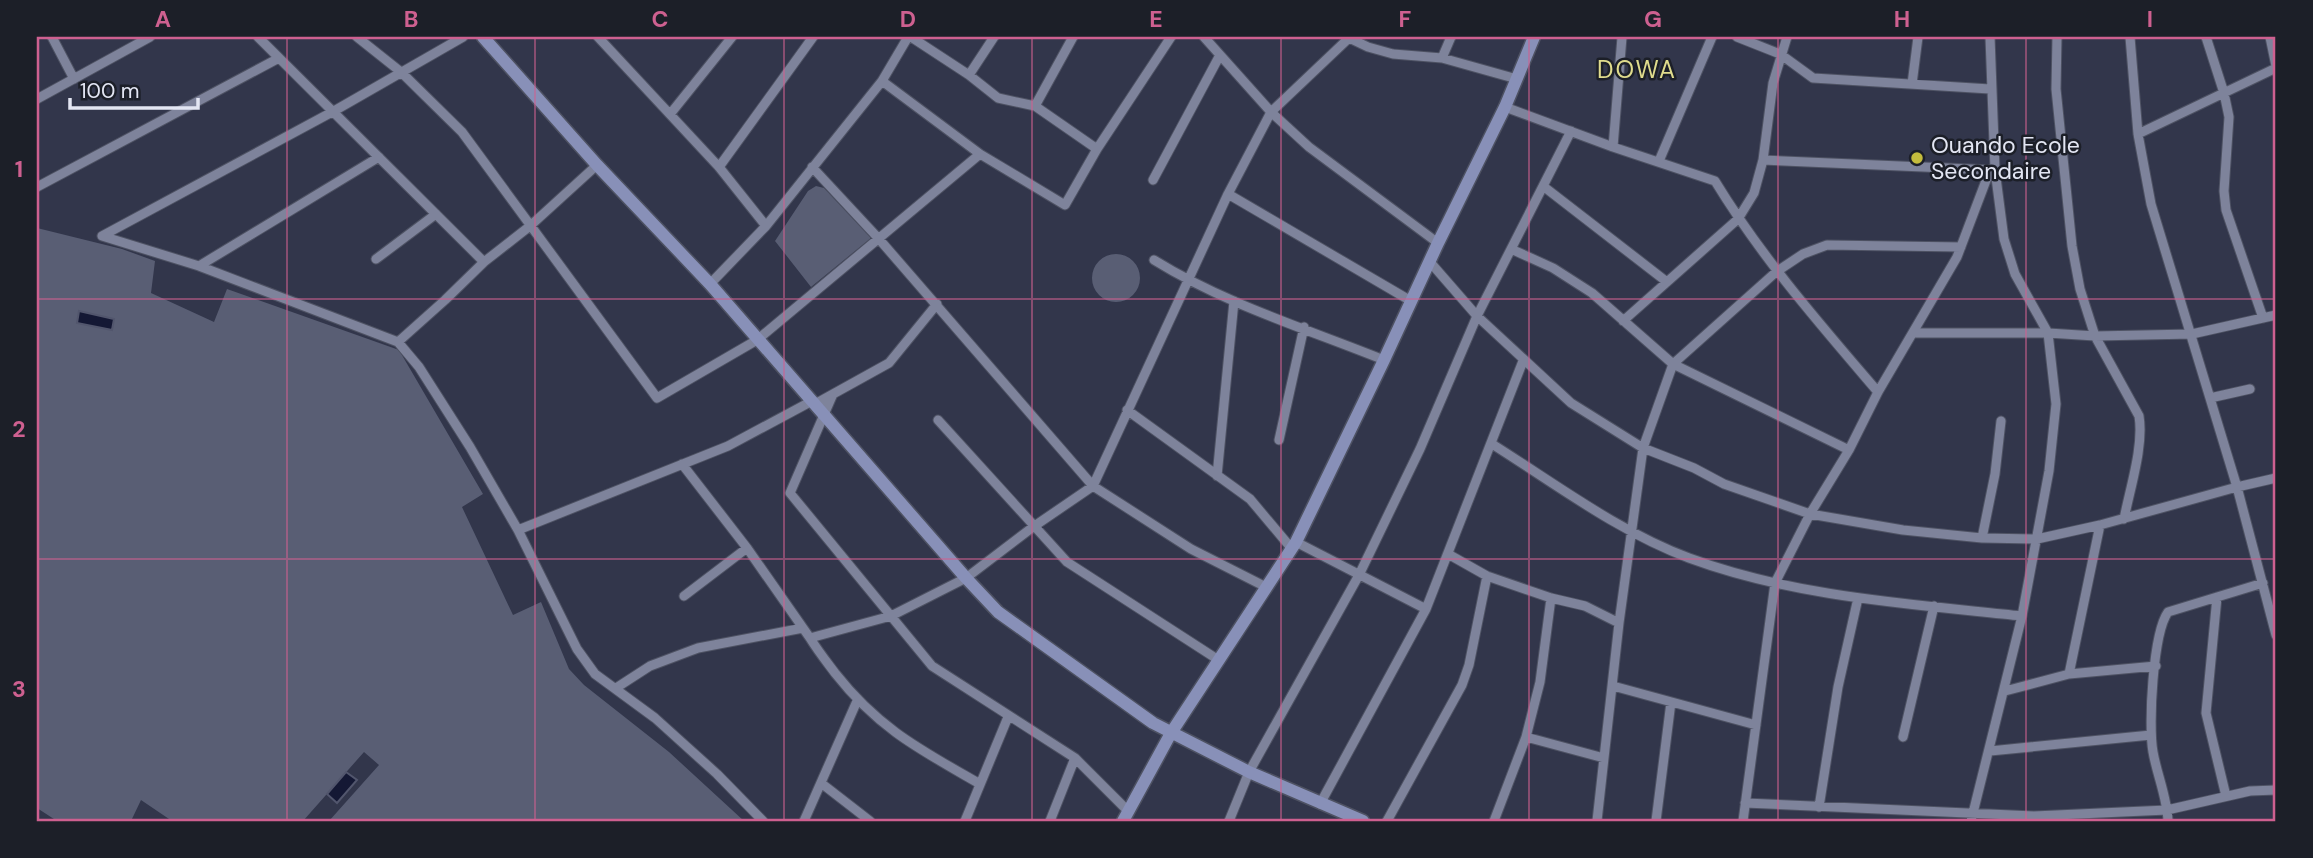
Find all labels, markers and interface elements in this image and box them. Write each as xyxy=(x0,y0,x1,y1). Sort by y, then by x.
text: A xyxy=(155,4,171,34)
text: B xyxy=(404,4,418,34)
text: C xyxy=(652,4,668,34)
text: D xyxy=(900,4,916,34)
text: E xyxy=(1149,4,1163,34)
text: F xyxy=(1399,4,1412,34)
text: G xyxy=(1644,4,1662,34)
text: H xyxy=(1894,4,1910,34)
text: I xyxy=(2147,4,2153,34)
district label: DOWA xyxy=(1597,54,1677,85)
scale bar xyxy=(70,66,198,110)
text: 100 m xyxy=(80,77,140,105)
place label: Ouando Ecole Secondaire xyxy=(1931,130,2080,186)
marker: Ouando Ecole Secondaire xyxy=(1909,150,1925,166)
text: 1 xyxy=(15,154,23,184)
text: 2 xyxy=(12,414,26,444)
text: 3 xyxy=(12,674,26,704)

